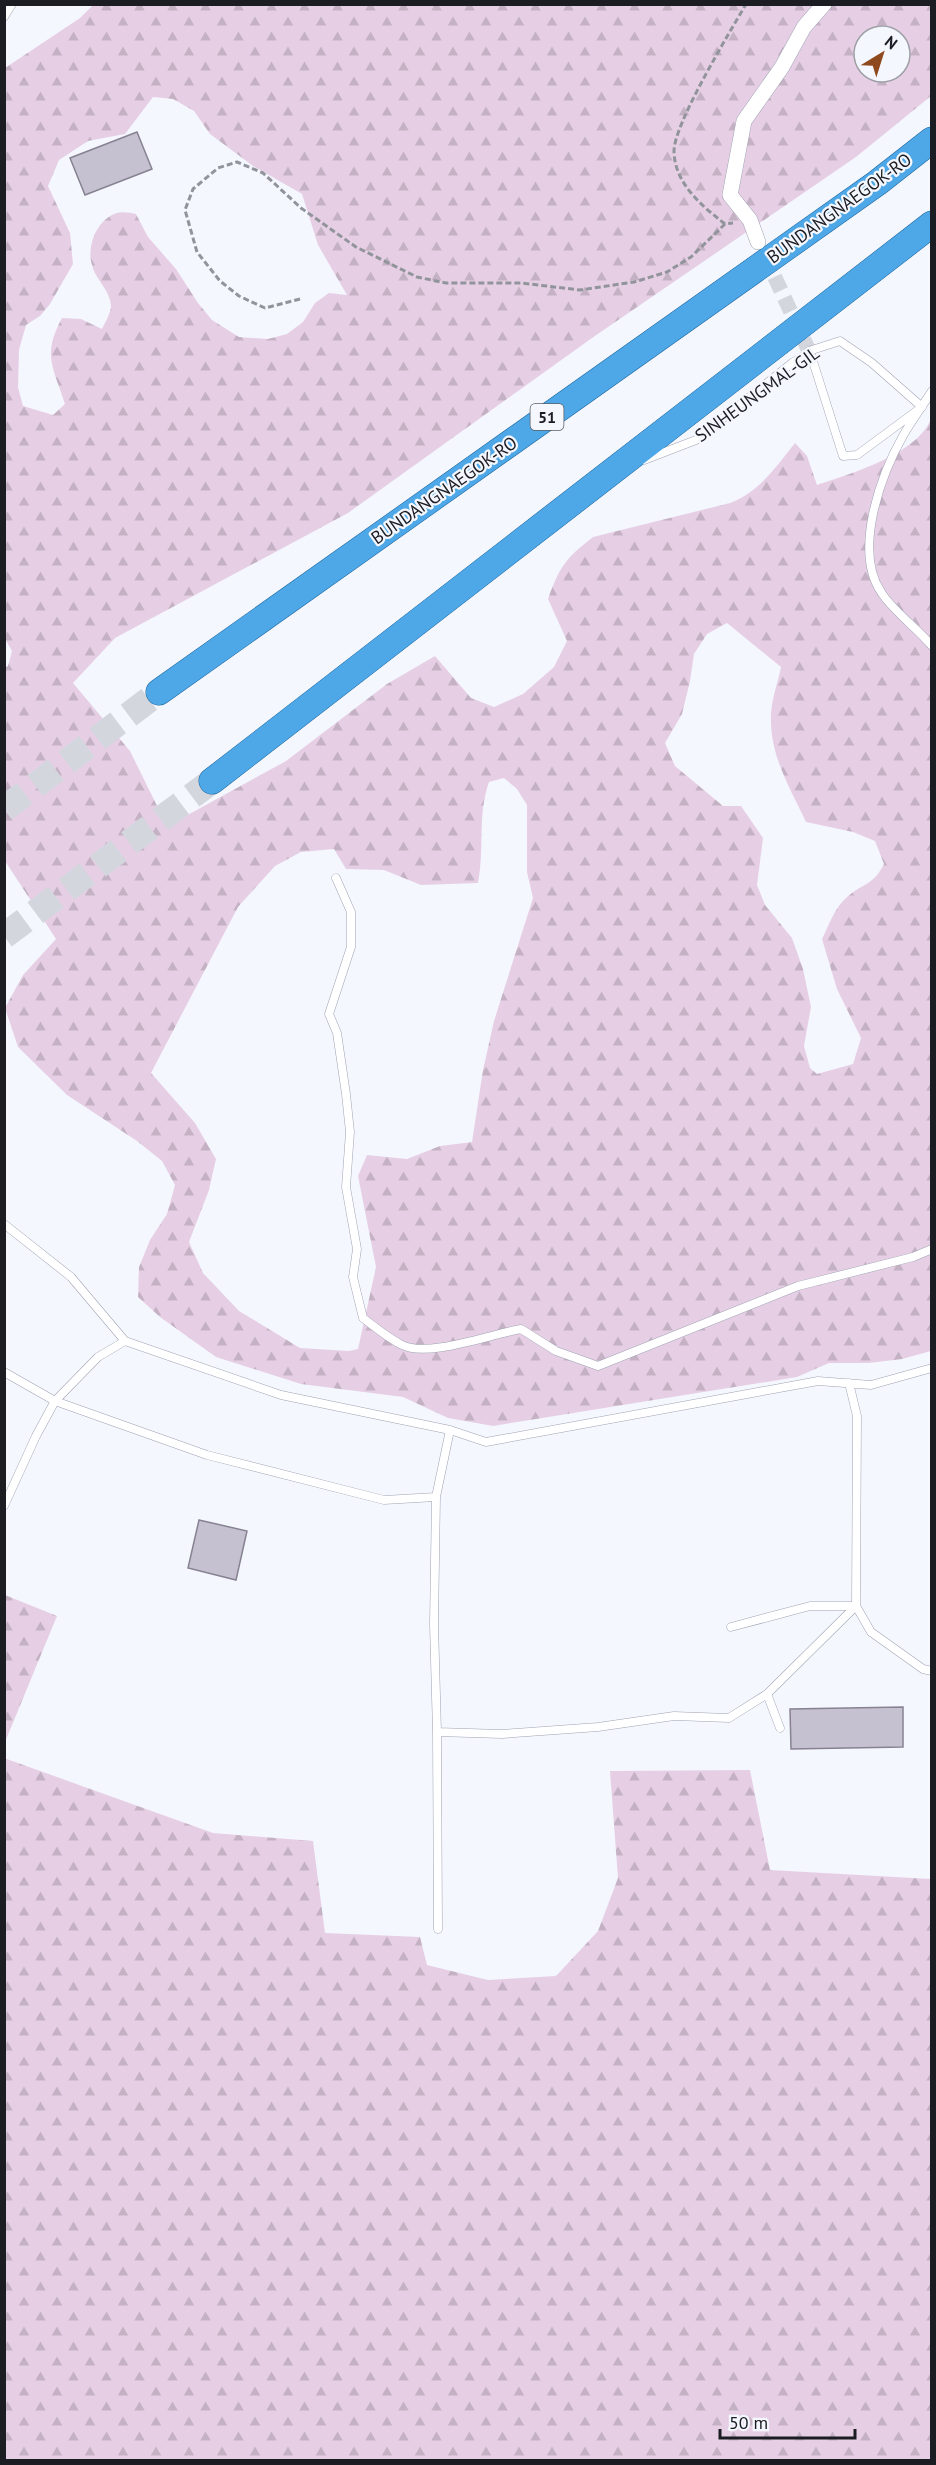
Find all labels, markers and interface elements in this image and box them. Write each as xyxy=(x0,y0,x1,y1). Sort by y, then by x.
north arrow xyxy=(852,24,912,84)
text: N xyxy=(881,31,902,53)
street label: BUNDANGNAEGOK-RO xyxy=(762,148,916,268)
street label: SINHEUNGMAL-GIL xyxy=(690,341,824,447)
road number: 51 xyxy=(530,404,564,430)
street label: BUNDANGNAEGOK-RO xyxy=(366,431,522,549)
scale bar xyxy=(720,2402,855,2440)
text: 50 m xyxy=(729,2411,768,2434)

